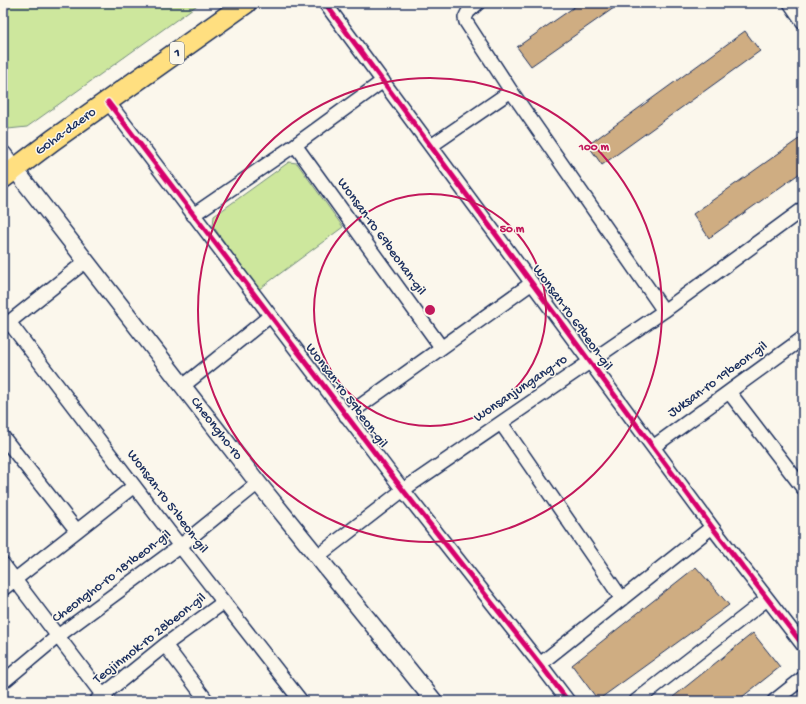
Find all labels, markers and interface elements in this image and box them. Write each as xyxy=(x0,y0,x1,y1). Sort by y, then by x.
road number: 1 xyxy=(170,42,184,64)
street label: Goha-daero xyxy=(32,104,100,160)
text: 100 m xyxy=(578,141,609,155)
street label: Wonsan-ro 69beonan-gil xyxy=(333,175,429,299)
text: 50 m xyxy=(500,223,525,237)
street label: Wonsan-ro 69beon-gil xyxy=(528,262,616,374)
centre of rings xyxy=(423,303,437,317)
street label: Juksan-ro 19beon-gil xyxy=(665,338,771,422)
street label: Wonsan-ro 59beon-gil xyxy=(301,340,391,452)
street label: Wonsanjungang-ro xyxy=(471,351,571,427)
street label: Cheongho-ro xyxy=(186,394,246,464)
street label: Wonsan-ro 51beon-gil xyxy=(122,447,212,557)
street label: Cheongho-ro 181beon-gil xyxy=(49,527,175,627)
street label: Teojinmok-ro 28beon-gil xyxy=(89,590,210,689)

